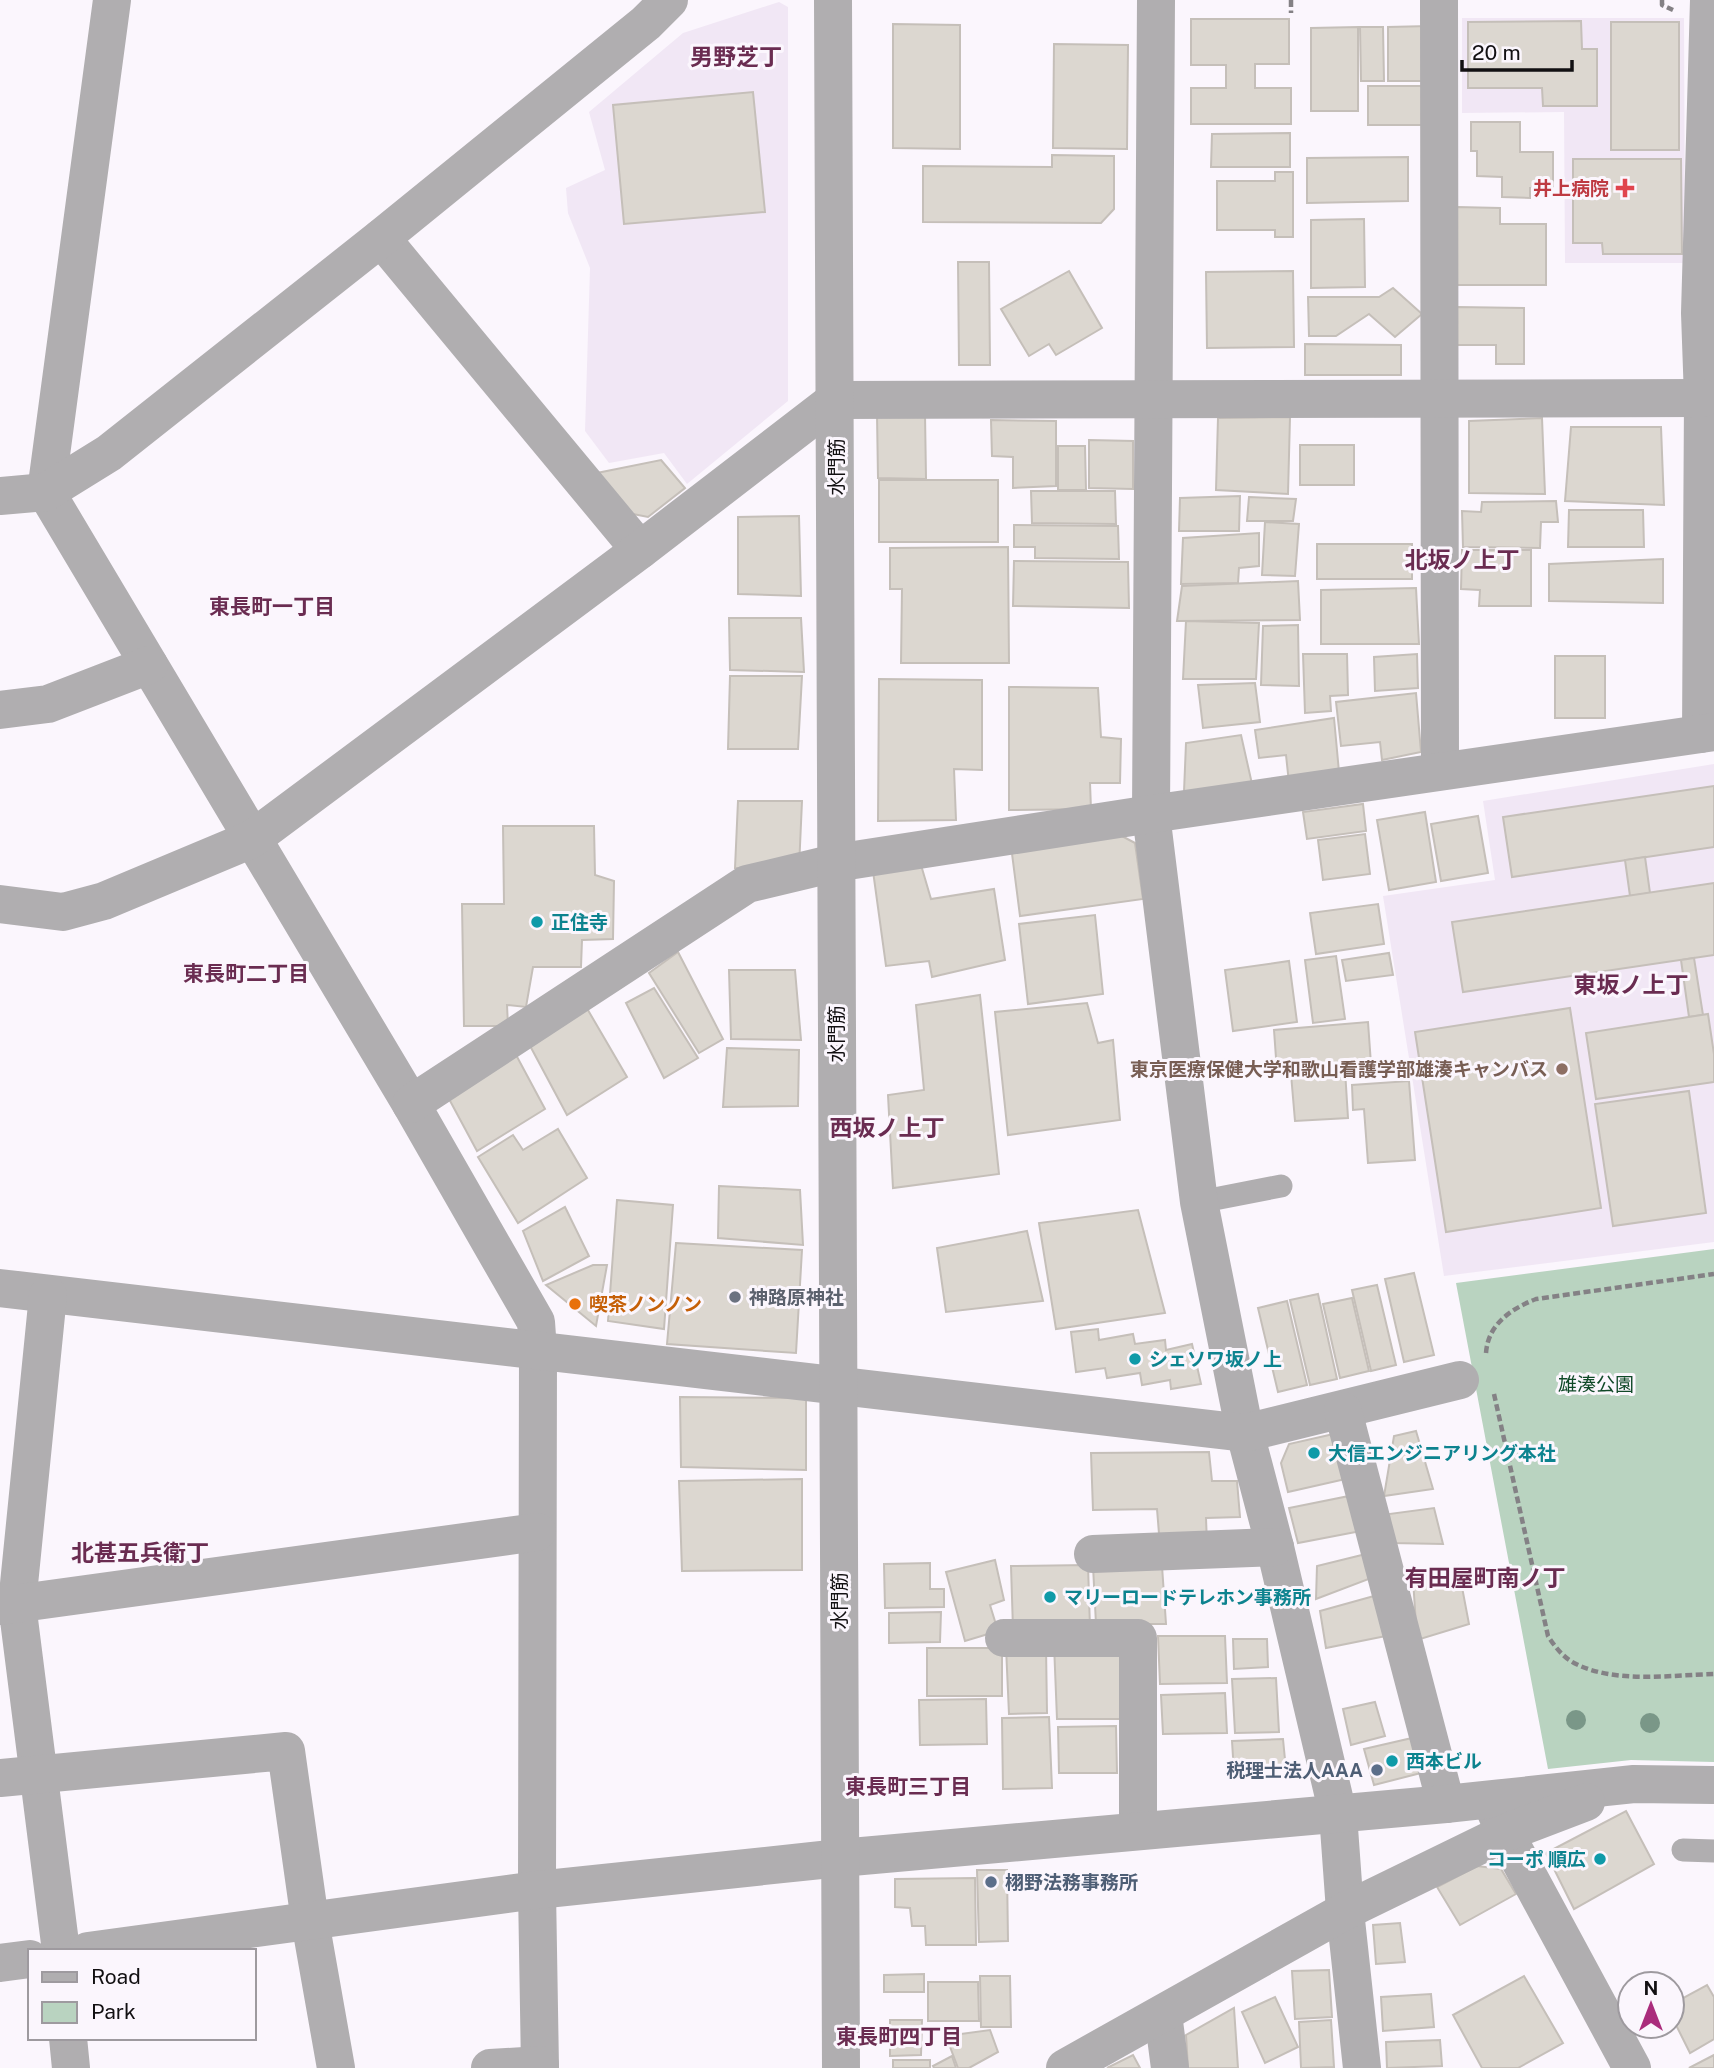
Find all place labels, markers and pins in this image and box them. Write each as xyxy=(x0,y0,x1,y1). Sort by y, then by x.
place label: 井上病院 xyxy=(1533,177,1609,199)
marker: 井上病院 xyxy=(1615,178,1635,198)
place label: 正住寺 xyxy=(551,911,608,933)
marker: 正住寺 xyxy=(529,914,545,930)
place label: 東京医療保健大学和歌山看護学部雄湊キャンバス xyxy=(1130,1058,1548,1080)
marker: 東京医療保健大学和歌山看護学部雄湊キャンバス xyxy=(1554,1061,1570,1077)
place label: 神路原神社 xyxy=(749,1286,844,1308)
marker: 神路原神社 xyxy=(727,1289,743,1305)
place label: 喫茶ノンノン xyxy=(589,1293,702,1315)
marker: 喫茶ノンノン xyxy=(567,1296,583,1312)
place label: シェソワ坂ノ上 xyxy=(1149,1348,1282,1370)
marker: シェソワ坂ノ上 xyxy=(1127,1351,1143,1367)
place label: 大信エンジニアリング本社 xyxy=(1328,1442,1556,1464)
marker: 大信エンジニアリング本社 xyxy=(1306,1445,1322,1461)
place label: マリーロードテレホン事務所 xyxy=(1064,1586,1311,1608)
marker: マリーロードテレホン事務所 xyxy=(1042,1589,1058,1605)
place label: 西本ビル xyxy=(1406,1750,1482,1772)
marker: 西本ビル xyxy=(1384,1753,1400,1769)
place label: 税理士法人AAA xyxy=(1226,1759,1363,1781)
marker: 税理士法人AAA xyxy=(1369,1762,1385,1778)
place label: コーポ 順広 xyxy=(1487,1848,1586,1870)
marker: コーポ 順広 xyxy=(1592,1851,1608,1867)
place label: 栩野法務事務所 xyxy=(1005,1871,1138,1893)
marker: 栩野法務事務所 xyxy=(983,1874,999,1890)

